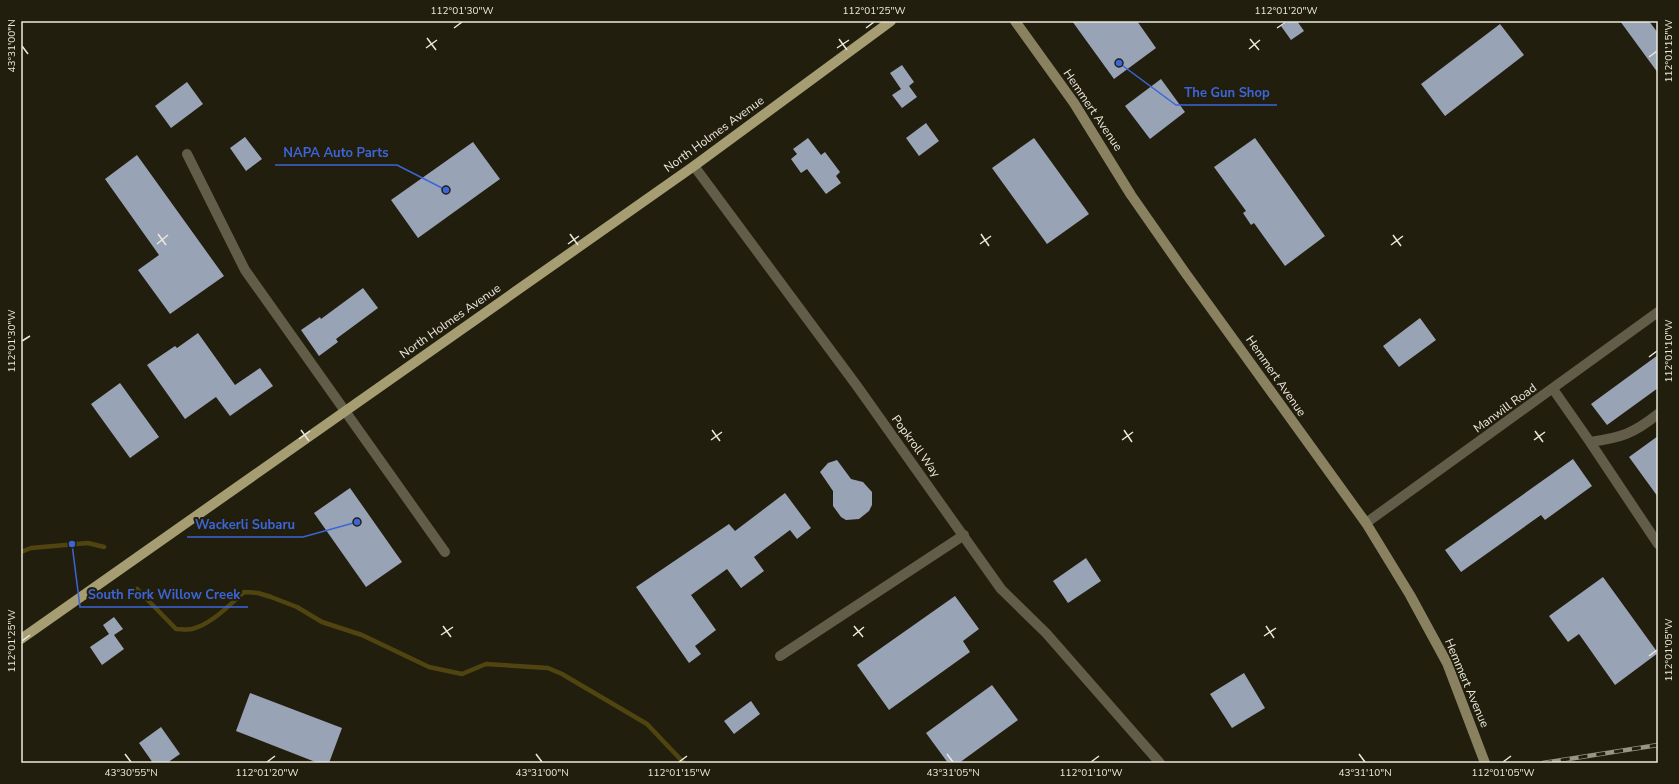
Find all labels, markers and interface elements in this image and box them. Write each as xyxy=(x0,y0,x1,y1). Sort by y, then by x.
text: 112°01'30"W xyxy=(431,4,493,18)
text: 112°01'25"W xyxy=(843,4,905,18)
text: 112°01'20"W xyxy=(1255,4,1317,18)
text: 43°31'00"N xyxy=(5,19,19,73)
text: 112°01'15"W xyxy=(1662,20,1676,82)
street label: Hemmert Avenue xyxy=(1060,66,1126,154)
callout: The Gun Shop xyxy=(1176,80,1277,105)
text: The Gun Shop xyxy=(1184,84,1270,102)
street label: North Holmes Avenue xyxy=(661,92,767,176)
callout: NAPA Auto Parts xyxy=(275,140,397,165)
text: NAPA Auto Parts xyxy=(283,144,389,162)
street label: North Holmes Avenue xyxy=(396,280,504,362)
text: 112°01'30"W xyxy=(5,310,19,372)
text: 112°01'10"W xyxy=(1662,320,1676,382)
street label: Hemmert Avenue xyxy=(1242,332,1310,420)
street label: Manwill Road xyxy=(1470,380,1540,436)
street label: Popkroll Way xyxy=(888,412,944,481)
callout: Wackerli Subaru xyxy=(187,512,303,537)
text: Wackerli Subaru xyxy=(195,516,295,534)
callout: South Fork Willow Creek xyxy=(80,582,248,607)
text: South Fork Willow Creek xyxy=(88,586,241,604)
text: 112°01'25"W xyxy=(5,610,19,672)
text: 112°01'05"W xyxy=(1662,619,1676,681)
street label: Hemmert Avenue xyxy=(1441,636,1493,730)
text: 43°30'55"N xyxy=(104,766,158,780)
text: 112°01'20"W xyxy=(236,766,298,780)
text: 43°31'00"N xyxy=(515,766,569,780)
text: 112°01'15"W xyxy=(648,766,710,780)
text: 43°31'05"N xyxy=(926,766,980,780)
text: 112°01'10"W xyxy=(1060,766,1122,780)
text: 43°31'10"N xyxy=(1338,766,1392,780)
text: 112°01'05"W xyxy=(1472,766,1534,780)

